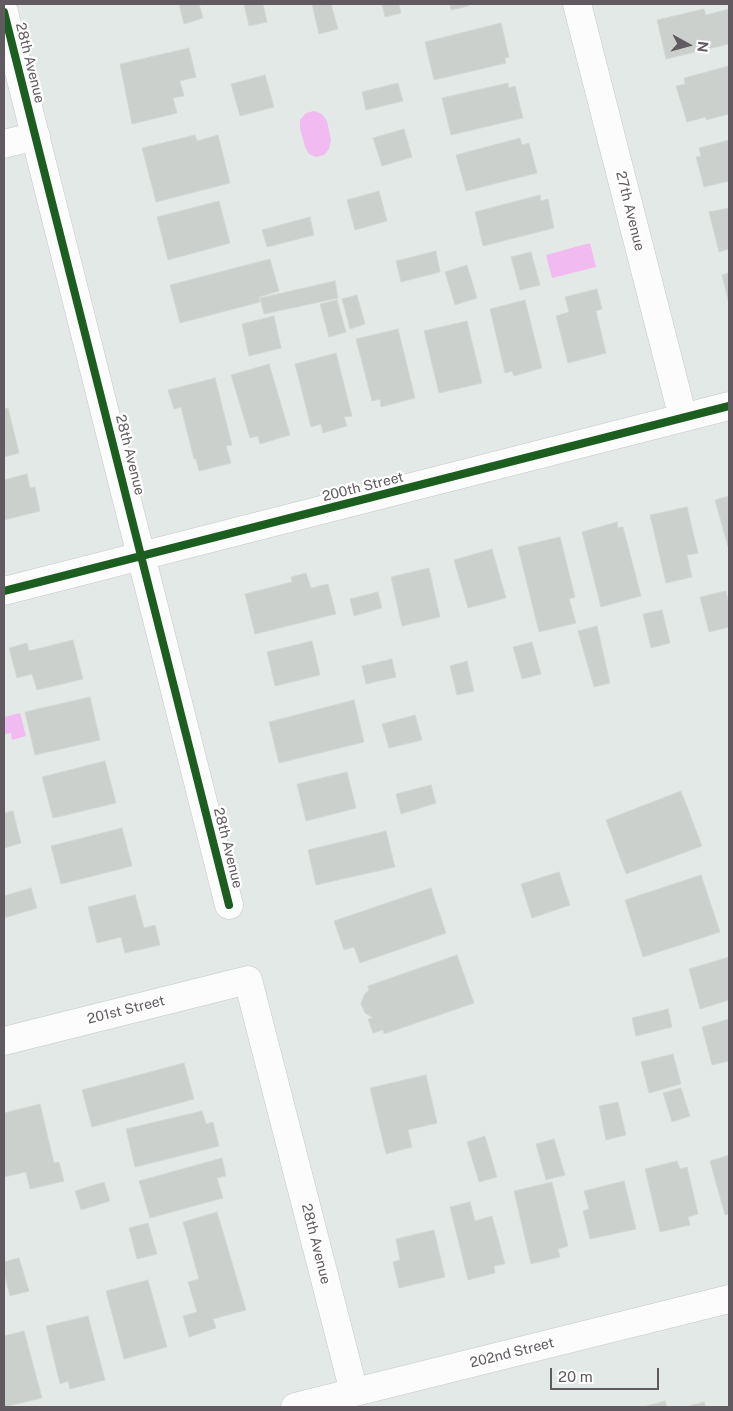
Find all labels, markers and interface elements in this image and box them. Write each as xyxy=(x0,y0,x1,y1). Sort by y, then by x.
north arrow xyxy=(663,20,713,70)
street label: 28th Avenue xyxy=(12,21,48,105)
text: N xyxy=(694,40,711,53)
street label: 27th Avenue xyxy=(612,169,648,253)
street label: 28th Avenue xyxy=(112,413,148,497)
street label: 200th Street xyxy=(321,469,405,505)
street label: 28th Avenue xyxy=(210,806,246,890)
street label: 201st Street xyxy=(86,992,166,1028)
street label: 28th Avenue xyxy=(298,1202,334,1286)
street label: 202nd Street xyxy=(468,1334,556,1372)
scale bar xyxy=(553,1358,662,1390)
text: 20 m xyxy=(558,1368,593,1385)

